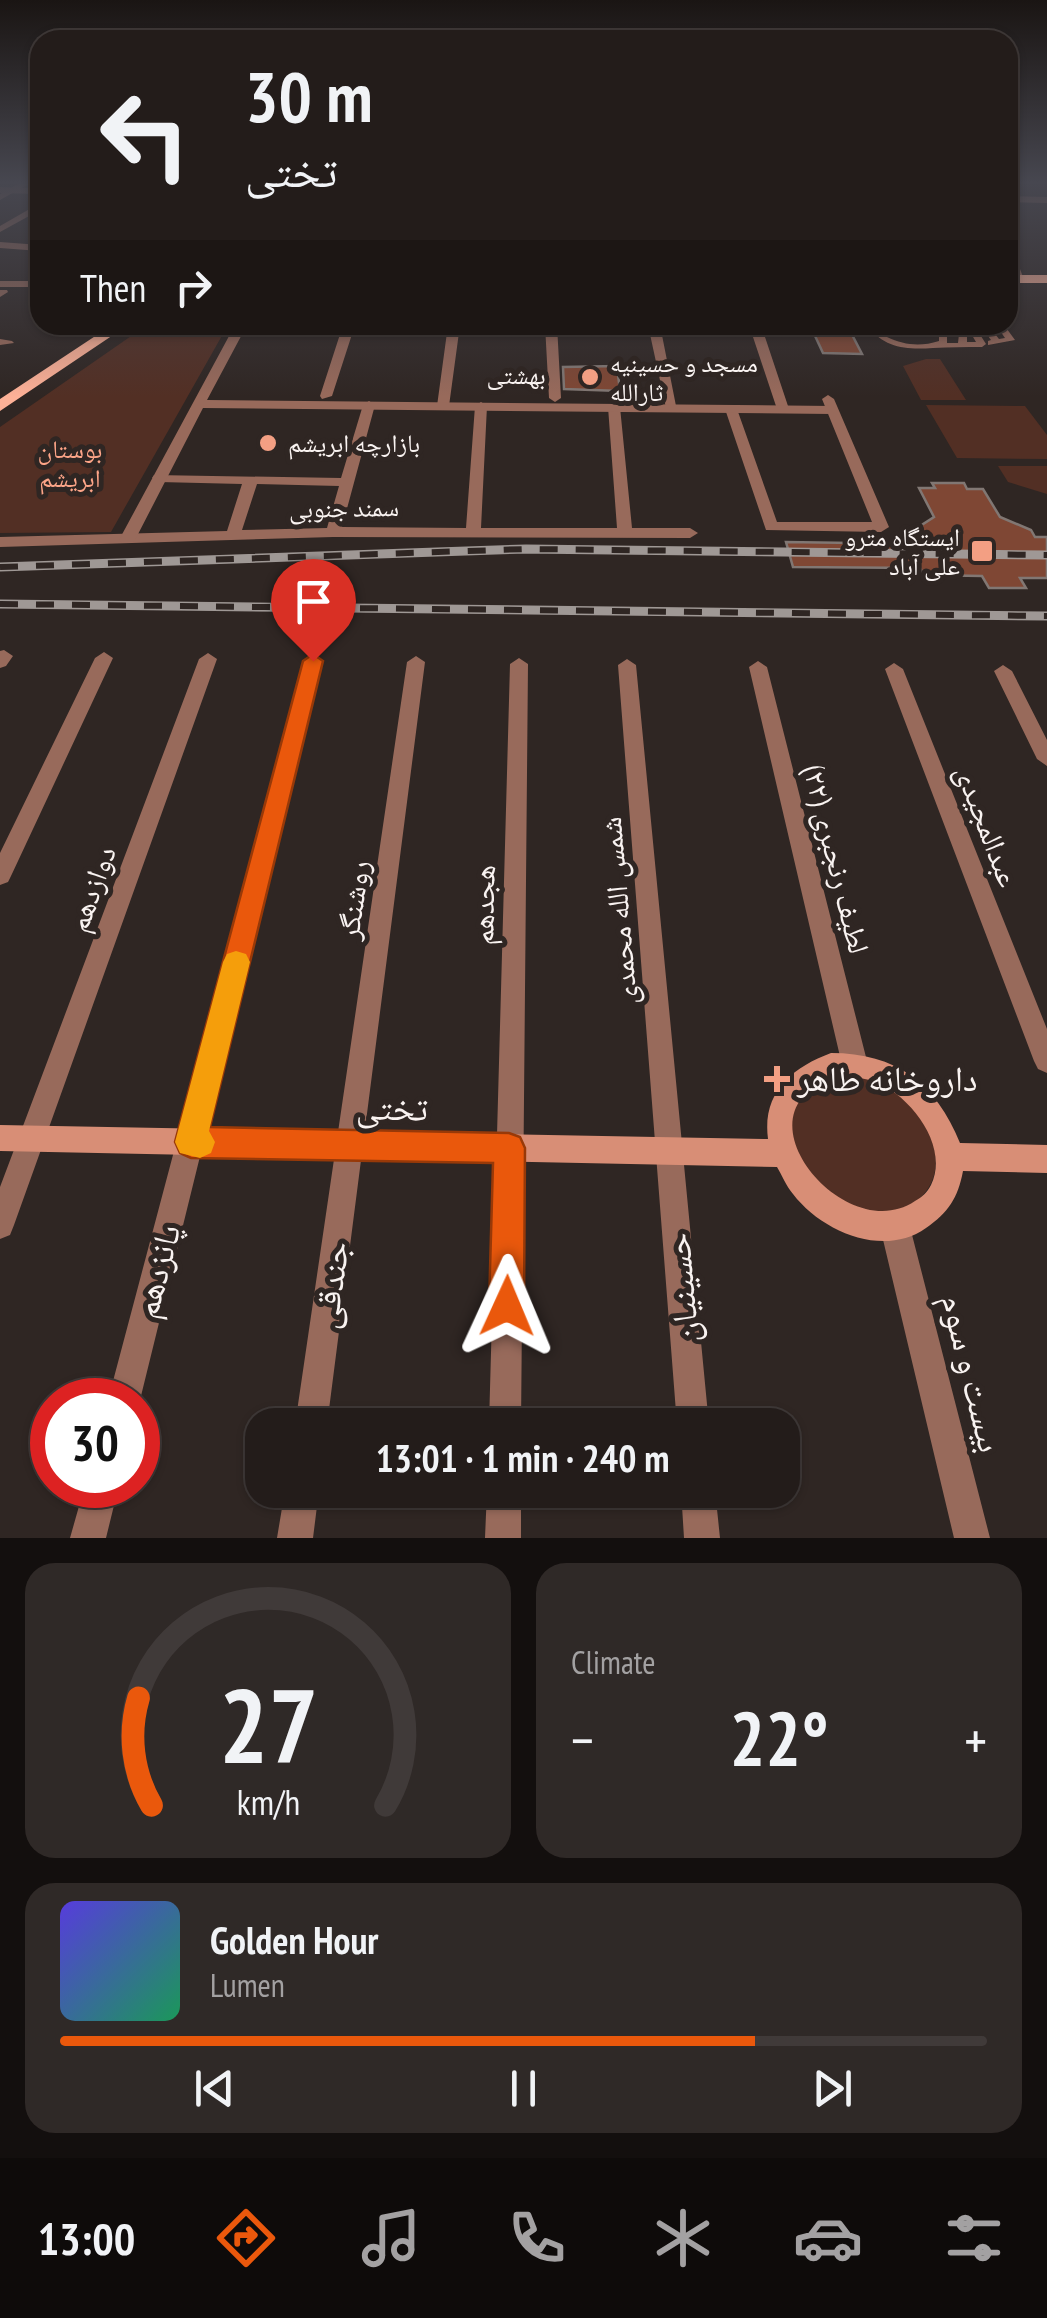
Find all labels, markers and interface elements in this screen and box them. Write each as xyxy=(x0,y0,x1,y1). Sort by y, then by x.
text: 30 m xyxy=(245,51,373,141)
icon: left xyxy=(80,70,210,200)
text: تختی xyxy=(245,141,338,199)
icon: right xyxy=(166,260,221,315)
text: Then xyxy=(80,263,146,312)
place label: مسجد و حسینیه ثارالله xyxy=(610,347,758,408)
street label: بهشتی xyxy=(486,359,546,391)
marker: مسجد و حسینیه ثارالله xyxy=(579,366,601,388)
place label: بازارچه ابریشم xyxy=(288,427,420,460)
marker: بازارچه ابریشم xyxy=(257,432,279,454)
park label: بوستان ابریشم xyxy=(37,433,103,495)
street label: سمند جنوبی xyxy=(289,491,399,525)
place label: ایستگاه مترو علی آباد xyxy=(844,521,960,582)
marker: ایستگاه مترو علی آباد xyxy=(969,538,995,564)
pin xyxy=(271,559,356,662)
icon: arrive xyxy=(286,574,341,629)
street label: عبدالمجیدی xyxy=(947,759,1029,892)
street label: لطیف رنجبری (۲۲) xyxy=(795,760,880,957)
street label: شمس الله محمدی xyxy=(590,815,645,1007)
street label: دوازدهم xyxy=(57,840,126,938)
street label: روشنگر xyxy=(327,857,377,943)
street label: هجدهم xyxy=(462,864,505,946)
place label: داروخانه طاهر xyxy=(796,1055,978,1101)
marker: داروخانه طاهر xyxy=(766,1068,788,1090)
street label: تختی xyxy=(356,1083,428,1131)
street label: پانزدهم xyxy=(121,1219,192,1323)
street label: حسینیان xyxy=(653,1231,709,1345)
street label: جندقی xyxy=(301,1238,359,1332)
position arrow xyxy=(455,1254,559,1358)
street label: بیست و سوم xyxy=(930,1289,1015,1457)
speed limit sign: 30 xyxy=(30,1378,160,1508)
text: 13:01 · 1 min · 240 m xyxy=(376,1433,669,1482)
text: Climate xyxy=(571,1641,655,1683)
text: 27 xyxy=(218,1657,318,1792)
text: 22° xyxy=(729,1690,829,1787)
text: − xyxy=(571,1704,594,1775)
text: + xyxy=(964,1704,987,1775)
text: km/h xyxy=(236,1779,300,1825)
text: Golden Hour xyxy=(210,1915,379,1964)
text: Lumen xyxy=(210,1964,285,2006)
icon: previous xyxy=(187,2061,242,2116)
icon: pause xyxy=(496,2061,551,2116)
icon: next xyxy=(805,2061,860,2116)
icon: directions xyxy=(211,2203,281,2273)
icon: music xyxy=(356,2203,426,2273)
icon: phone xyxy=(502,2203,572,2273)
icon: climate xyxy=(648,2203,718,2273)
icon: car xyxy=(793,2203,863,2273)
icon: filters xyxy=(939,2203,1009,2273)
text: 13:00 xyxy=(38,2209,135,2267)

